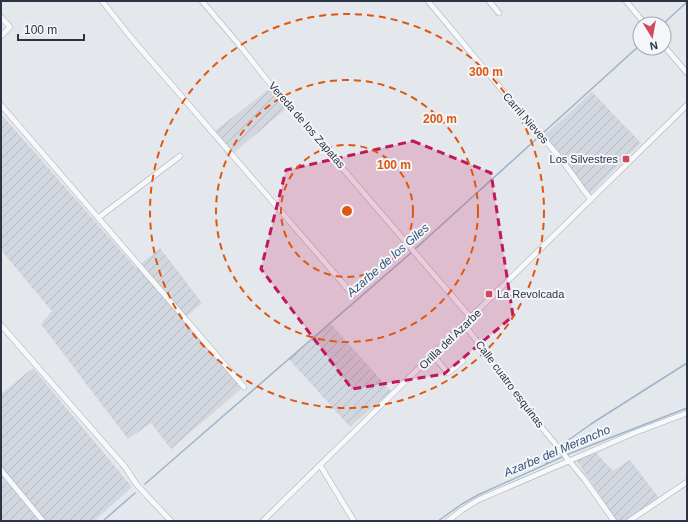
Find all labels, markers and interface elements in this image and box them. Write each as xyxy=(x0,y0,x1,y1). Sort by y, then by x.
scale bar xyxy=(18,16,84,42)
north arrow xyxy=(632,16,672,56)
text: 100 m xyxy=(24,23,57,37)
text: N xyxy=(649,39,659,52)
text: 300 m xyxy=(469,65,503,79)
street label: Vereda de los Zapatas xyxy=(266,80,348,171)
street label: Carril Nieves xyxy=(501,90,552,146)
text: 200 m xyxy=(423,112,457,126)
place label: Los Silvestres xyxy=(550,153,618,165)
marker: Los Silvestres xyxy=(621,154,631,164)
text: 100 m xyxy=(377,158,411,172)
centre of rings xyxy=(340,204,354,218)
water label: Azarbe de los Giles xyxy=(343,221,432,300)
place label: La Revolcada xyxy=(497,288,565,300)
marker: La Revolcada xyxy=(484,289,494,299)
street label: Orilla del Azarbe xyxy=(417,307,483,371)
street label: Calle cuatro esquinas xyxy=(473,338,547,430)
water label: Azarbe del Merancho xyxy=(501,422,613,480)

